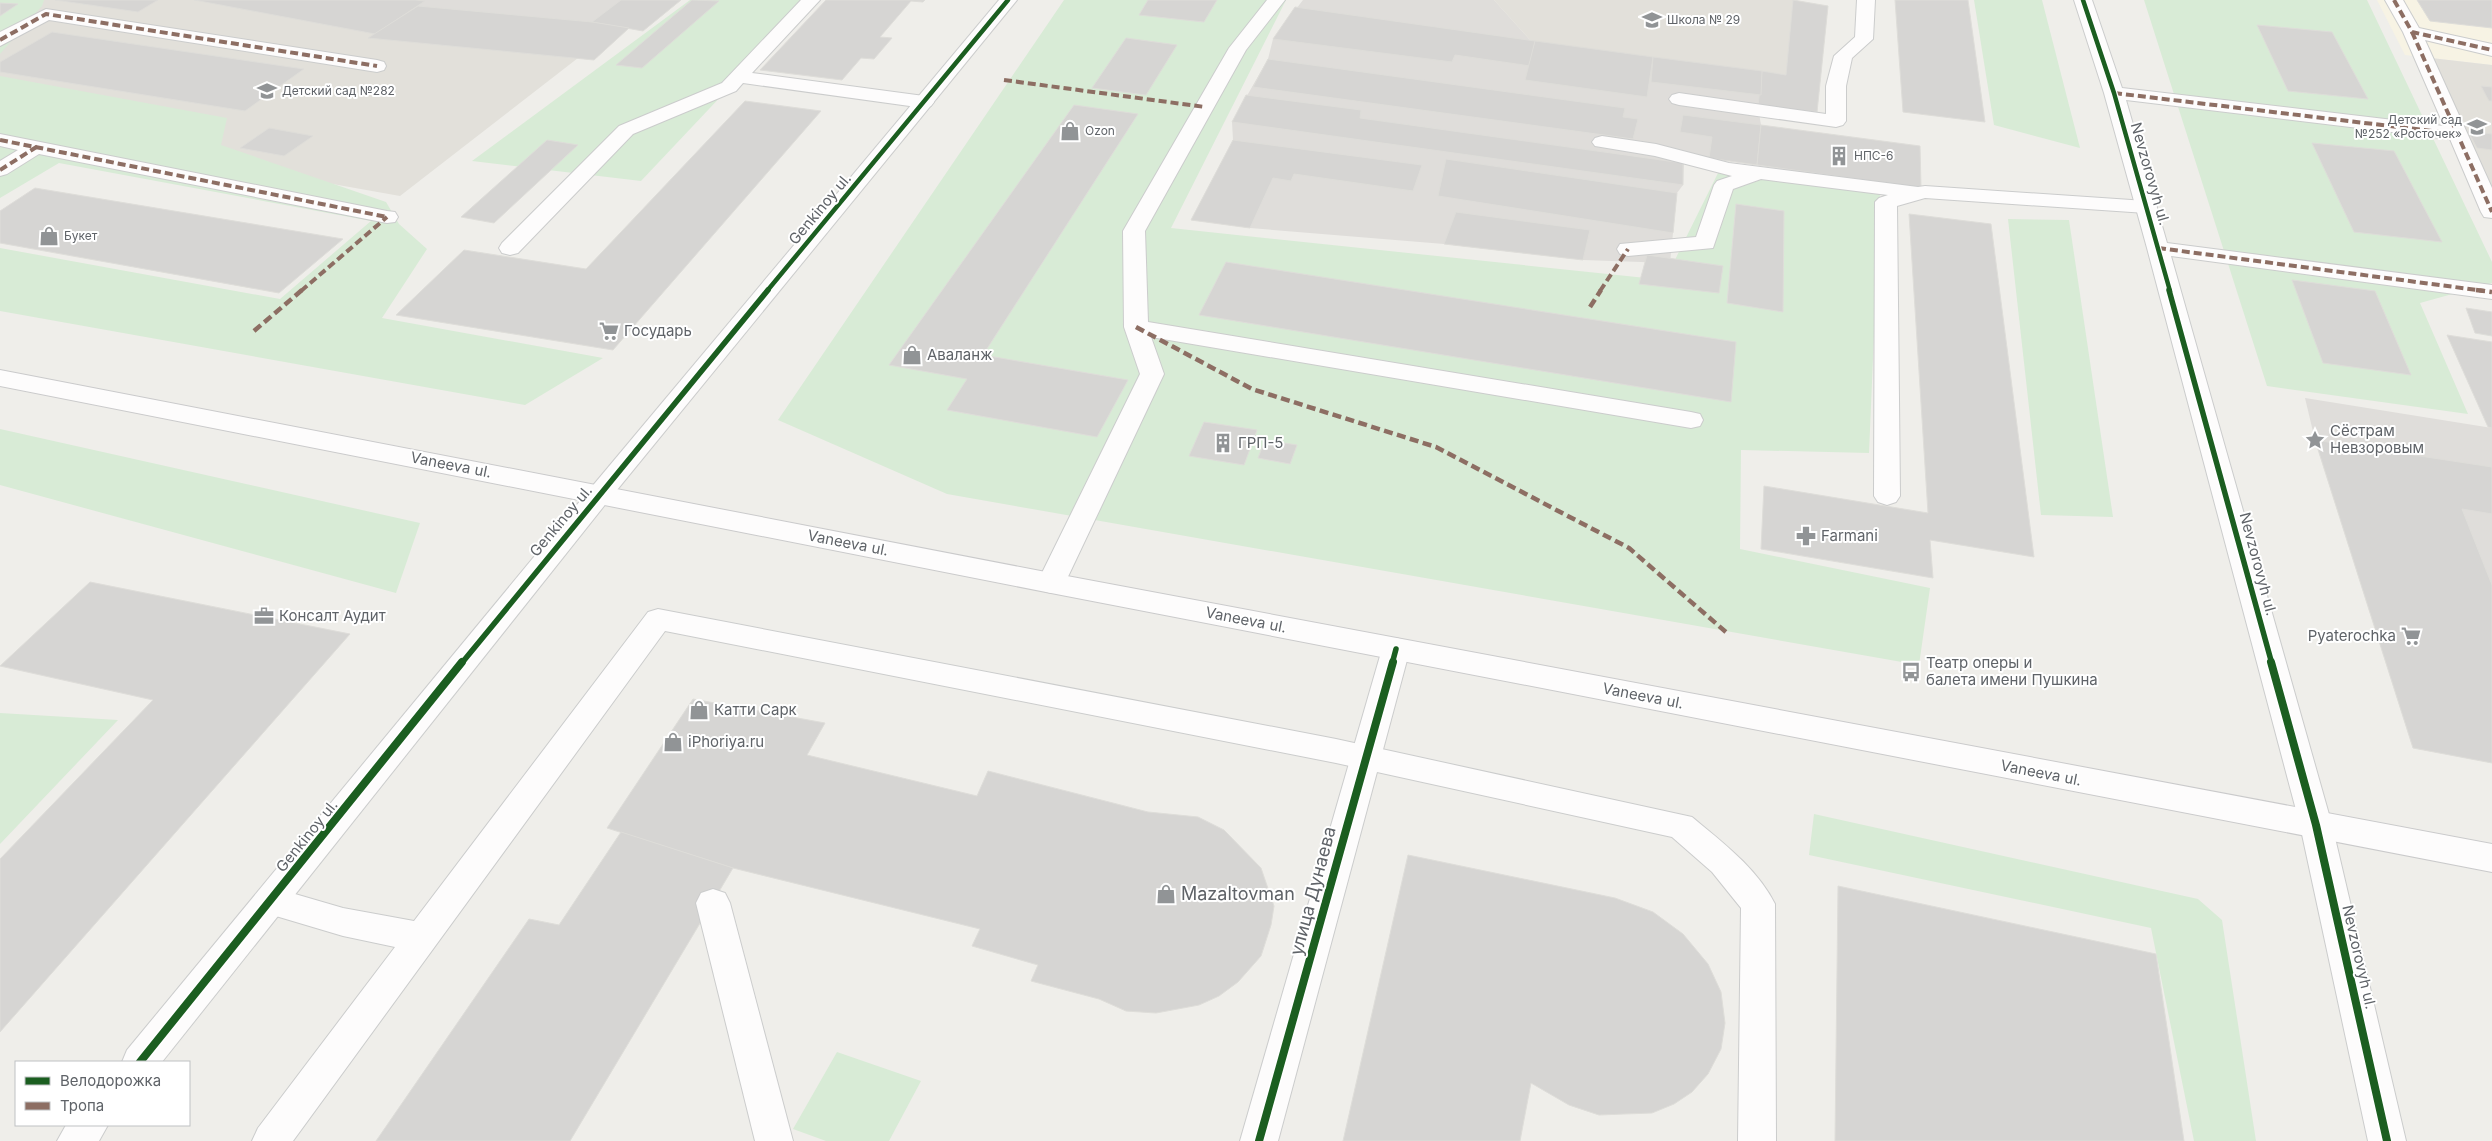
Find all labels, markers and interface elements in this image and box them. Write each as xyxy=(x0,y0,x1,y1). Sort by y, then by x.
school or university icon: Школа № 29 xyxy=(1641,9,1663,31)
place label: Школа № 29 xyxy=(1667,12,1740,27)
school or university icon: Детский сад №282 xyxy=(256,80,278,102)
place label: Детский сад №282 xyxy=(282,83,395,98)
place label: Детский сад №252 «Росточек» xyxy=(2355,112,2462,141)
school or university icon: Детский сад №252 «Росточек» xyxy=(2466,116,2488,138)
shop icon: Ozon xyxy=(1059,120,1081,142)
street label: Nevzorovyh ul. xyxy=(2127,120,2174,228)
place label: Ozon xyxy=(1085,123,1115,138)
building icon: НПС-6 xyxy=(1828,145,1850,167)
place label: НПС-6 xyxy=(1854,148,1894,163)
street label: Genkinoy ul. xyxy=(784,169,855,248)
shop icon: Букет xyxy=(38,225,60,247)
place label: Букет xyxy=(64,228,98,243)
supermarket icon: Государь xyxy=(598,320,620,342)
place label: Государь xyxy=(624,321,692,340)
shop icon: Аваланж xyxy=(901,344,923,366)
place label: Аваланж xyxy=(927,345,992,364)
place label: Сёстрам Невзоровым xyxy=(2330,421,2424,457)
place icon: Сёстрам Невзоровым xyxy=(2304,429,2326,451)
building icon: ГРП-5 xyxy=(1212,432,1234,454)
place label: ГРП-5 xyxy=(1238,433,1283,452)
street label: Vaneeva ul. xyxy=(409,447,493,482)
street label: Genkinoy ul. xyxy=(525,481,596,560)
street label: Nevzorovyh ul. xyxy=(2236,510,2281,618)
street label: Vaneeva ul. xyxy=(806,525,890,560)
pharmacy icon: Farmani xyxy=(1795,525,1817,547)
place label: Farmani xyxy=(1821,526,1878,545)
street label: Vaneeva ul. xyxy=(1204,602,1288,637)
office icon: Консалт Аудит xyxy=(253,605,275,627)
place label: Консалт Аудит xyxy=(279,606,386,625)
supermarket icon: Pyaterochka xyxy=(2400,625,2422,647)
place label: Pyaterochka xyxy=(2308,626,2396,645)
place label: Театр оперы и балета имени Пушкина xyxy=(1926,653,2098,689)
bus stop icon: Театр оперы и балета имени Пушкина xyxy=(1900,661,1922,683)
street label: Vaneeva ul. xyxy=(1601,678,1685,713)
shop icon: Катти Сарк xyxy=(688,699,710,721)
place label: Катти Сарк xyxy=(714,700,797,719)
shop icon: iPhoriya.ru xyxy=(662,731,684,753)
place label: iPhoriya.ru xyxy=(688,732,764,751)
street label: Vaneeva ul. xyxy=(1999,755,2083,790)
street label: Genkinoy ul. xyxy=(272,796,342,876)
street label: улица Дунаева xyxy=(1285,824,1340,958)
shop icon: Mazaltovman xyxy=(1155,883,1177,905)
place label: Mazaltovman xyxy=(1181,883,1295,904)
street label: Nevzorovyh ul. xyxy=(2338,903,2381,1011)
legend xyxy=(15,1061,190,1126)
text: Велодорожка xyxy=(60,1071,161,1090)
text: Тропа xyxy=(60,1096,104,1115)

